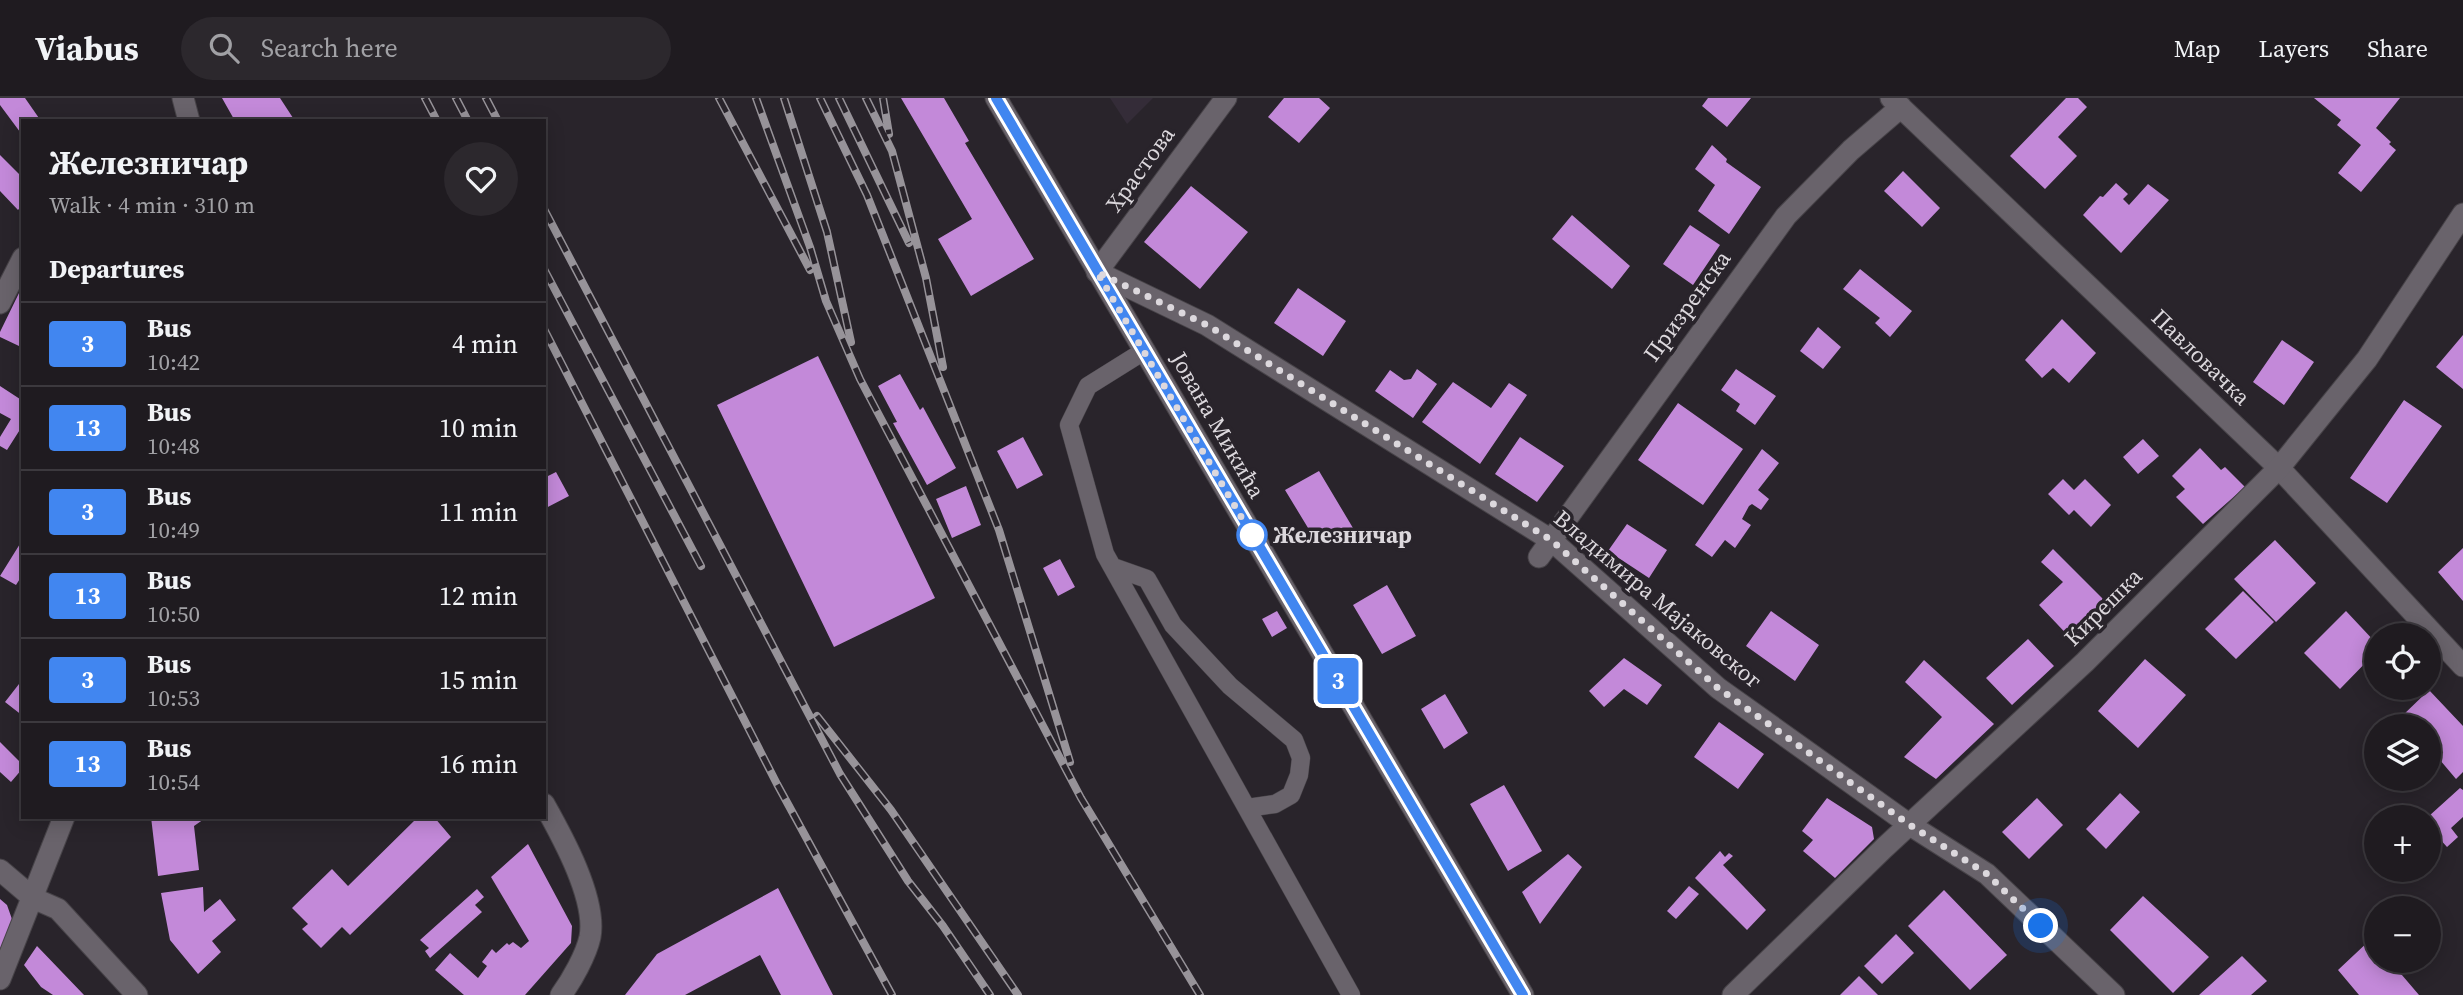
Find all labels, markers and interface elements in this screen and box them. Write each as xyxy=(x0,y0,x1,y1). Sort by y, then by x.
search box xyxy=(181,17,671,80)
text: Viabus xyxy=(35,26,139,71)
icon: search xyxy=(205,29,243,67)
text: Search here xyxy=(261,30,398,66)
text: Map xyxy=(2174,32,2221,65)
text: Layers xyxy=(2259,32,2329,65)
text: Share xyxy=(2367,32,2428,65)
street label: Храстова xyxy=(1098,119,1182,218)
text: Железничар xyxy=(49,140,248,185)
button: heart xyxy=(444,142,518,216)
text: Walk · 4 min · 310 m xyxy=(49,189,255,221)
street label: Призренска xyxy=(1636,244,1738,368)
text: Departures xyxy=(49,251,184,287)
street label: Павловачка xyxy=(2144,302,2258,413)
text: Bus xyxy=(147,310,191,346)
text: 4 min xyxy=(452,326,518,362)
text: 3 xyxy=(81,327,94,360)
street label: Јована Микића xyxy=(1163,345,1273,505)
text: 10:42 xyxy=(147,346,200,378)
text: Bus xyxy=(147,394,191,430)
text: 10 min xyxy=(439,410,518,446)
text: 13 xyxy=(74,411,101,444)
text: 10:48 xyxy=(147,430,200,462)
text: Bus xyxy=(147,478,191,514)
text: 11 min xyxy=(439,494,518,530)
text: 3 xyxy=(81,495,94,528)
street label: Владимира Мајаковског xyxy=(1547,502,1769,696)
text: 10:49 xyxy=(147,514,200,546)
place label: Железничар xyxy=(1273,519,1412,551)
marker: Железничар xyxy=(1237,520,1267,550)
street label: Кирешка xyxy=(2057,561,2149,653)
text: Bus xyxy=(147,562,191,598)
text: 12 min xyxy=(439,578,518,614)
text: 13 xyxy=(74,579,101,612)
text: 10:50 xyxy=(147,598,200,630)
map controls xyxy=(2364,623,2441,973)
button: locate xyxy=(2364,623,2441,700)
text: Bus xyxy=(147,646,191,682)
line badge: 3 xyxy=(1315,658,1361,704)
text: 15 min xyxy=(439,662,518,698)
text: 3 xyxy=(81,663,94,696)
text: 3 xyxy=(1331,664,1345,697)
text: 10:53 xyxy=(147,682,200,714)
button: layers xyxy=(2364,714,2441,791)
text: Bus xyxy=(147,730,191,766)
text: 16 min xyxy=(439,746,518,782)
text: 13 xyxy=(74,747,101,780)
text: 10:54 xyxy=(147,766,200,798)
button: + xyxy=(2364,805,2441,882)
button: − xyxy=(2364,896,2441,973)
your location xyxy=(2023,908,2058,943)

